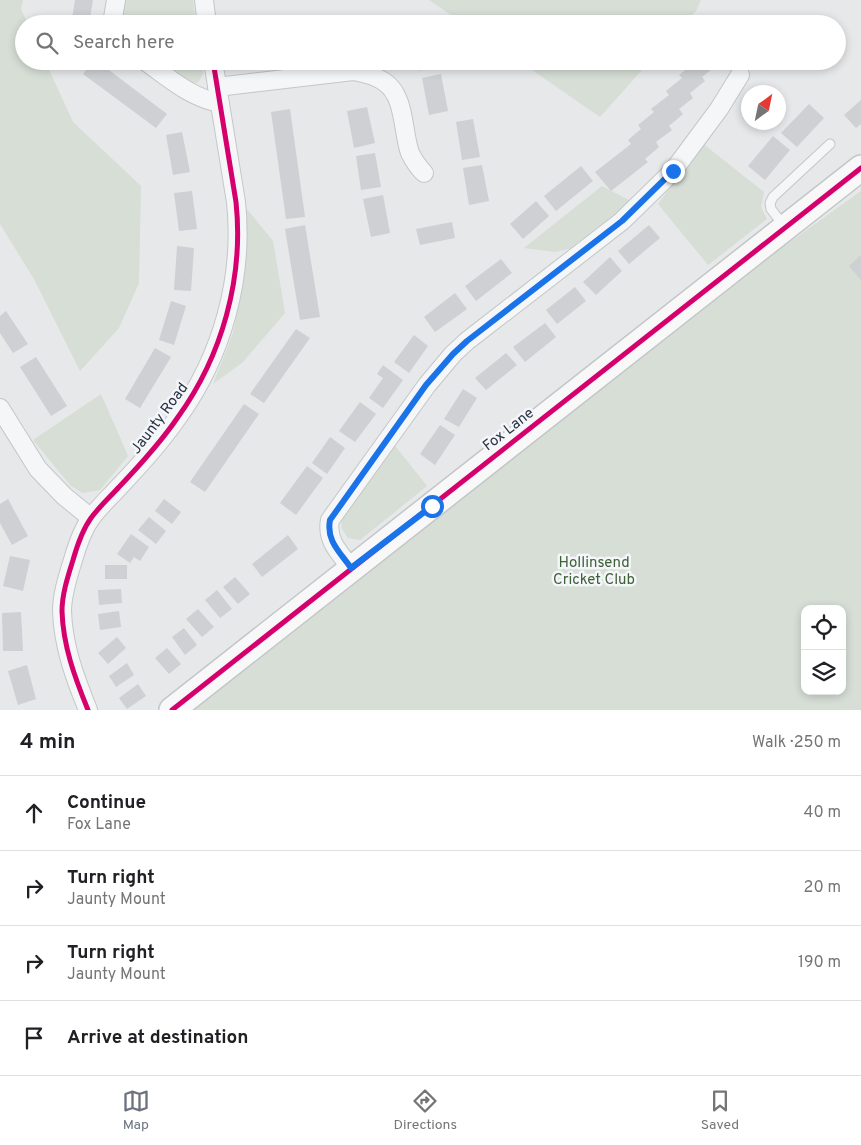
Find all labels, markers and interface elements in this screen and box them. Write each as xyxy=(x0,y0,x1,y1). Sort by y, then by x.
search box xyxy=(15,15,846,70)
icon: search xyxy=(33,29,61,57)
text: Search here xyxy=(73,31,175,55)
north arrow xyxy=(741,85,786,130)
route end xyxy=(662,160,685,183)
street label: Jaunty Road xyxy=(127,379,193,458)
street label: Fox Lane xyxy=(480,404,538,456)
route start xyxy=(421,495,444,518)
park label: Hollinsend Cricket Club xyxy=(553,554,635,590)
map controls xyxy=(801,605,846,695)
button: locate xyxy=(801,605,846,650)
button: layers xyxy=(801,650,846,695)
text: 4 min xyxy=(20,729,76,756)
text: Walk · 250 m xyxy=(752,733,841,753)
text: Continue xyxy=(67,791,146,815)
icon: ahead xyxy=(20,799,48,827)
text: 40 m xyxy=(803,803,841,823)
text: Fox Lane xyxy=(67,815,131,835)
text: Turn right xyxy=(67,866,155,890)
icon: right xyxy=(20,874,48,902)
text: 20 m xyxy=(804,878,841,898)
text: Jaunty Mount xyxy=(67,890,166,910)
text: Turn right xyxy=(67,941,155,965)
icon: right xyxy=(20,949,48,977)
text: 190 m xyxy=(798,953,841,973)
text: Jaunty Mount xyxy=(67,965,166,985)
icon: arrive xyxy=(20,1024,48,1052)
text: Arrive at destination xyxy=(67,1026,248,1050)
tab: Map xyxy=(122,1087,150,1134)
tab: Directions xyxy=(393,1087,457,1134)
tab: Saved xyxy=(701,1087,739,1134)

